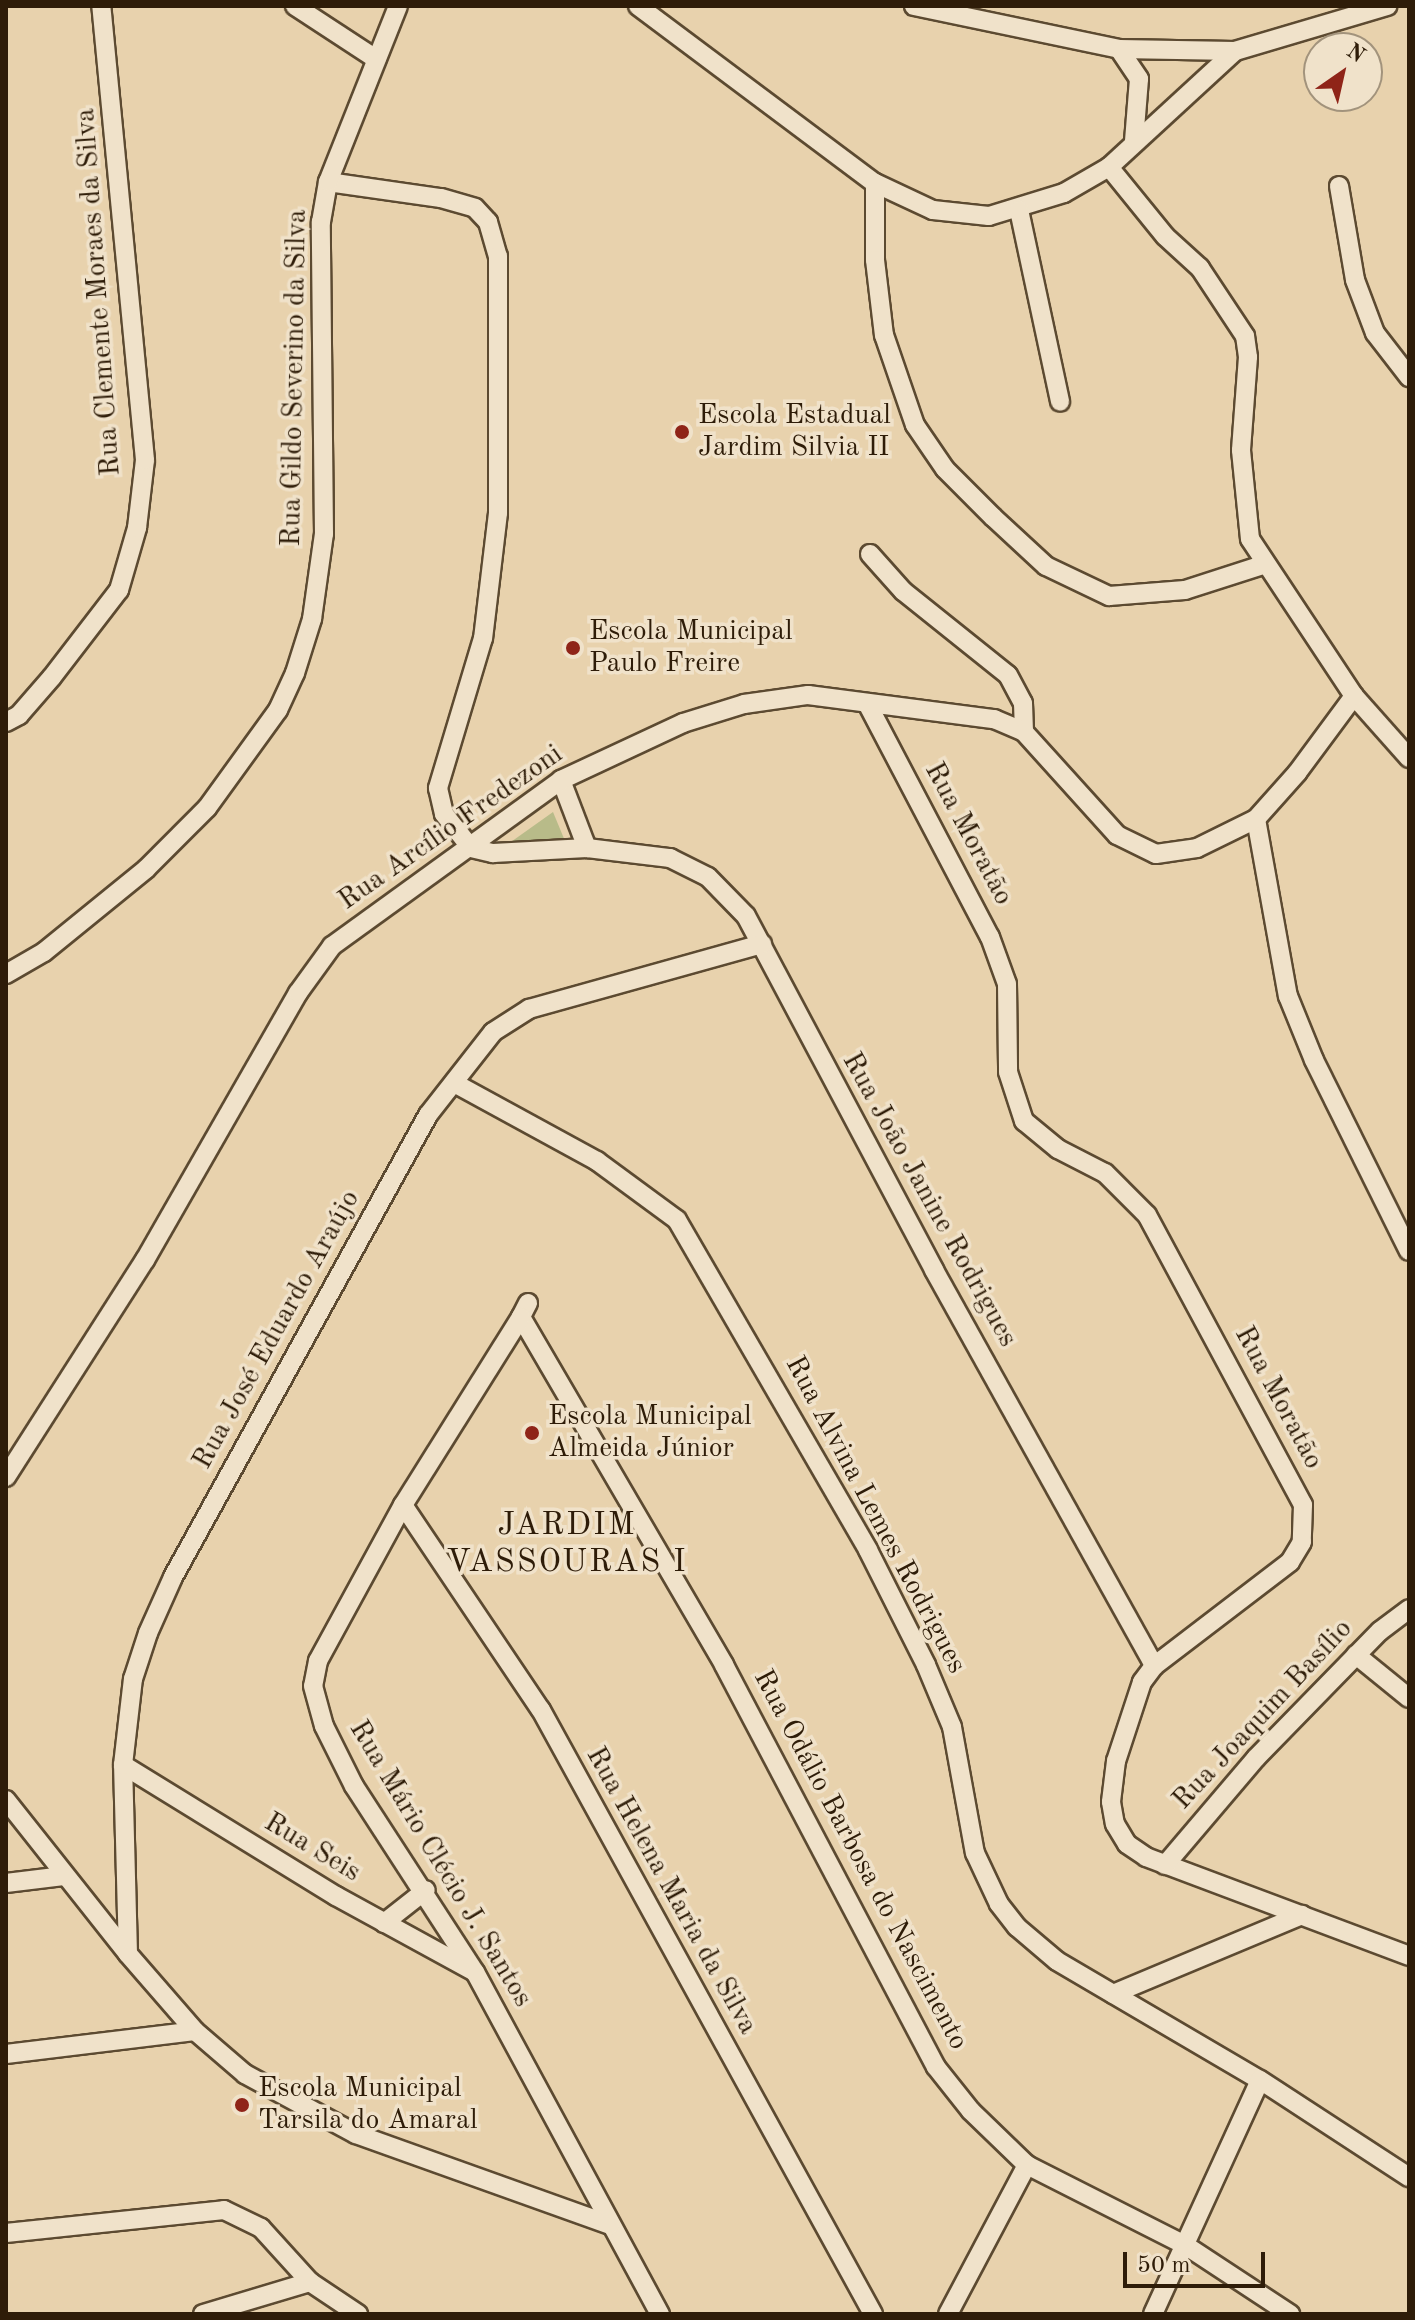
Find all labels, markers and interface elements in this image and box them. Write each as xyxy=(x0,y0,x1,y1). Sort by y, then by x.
north arrow xyxy=(1303,32,1383,112)
text: N xyxy=(1342,40,1368,68)
street label: Rua Clemente Moraes da Silva xyxy=(69,107,129,477)
street label: Rua Gildo Severino da Silva xyxy=(275,209,315,547)
place label: Escola Estadual Jardim Silvia II xyxy=(698,399,891,465)
marker: Escola Estadual Jardim Silvia II xyxy=(673,423,691,441)
place label: Escola Municipal Paulo Freire xyxy=(589,615,793,681)
marker: Escola Municipal Paulo Freire xyxy=(564,639,582,657)
street label: Rua Arcílio Fredezoni xyxy=(332,738,570,918)
street label: Rua Moratão xyxy=(916,757,1020,911)
street label: Rua João Janine Rodrigues xyxy=(834,1047,1024,1353)
street label: Rua José Eduardo Araújo xyxy=(186,1185,368,1475)
street label: Rua Moratão xyxy=(1226,1321,1330,1475)
street label: Rua Alvina Lemes Rodrigues xyxy=(777,1351,973,1679)
place label: Escola Municipal Almeida Júnior xyxy=(548,1400,752,1466)
marker: Escola Municipal Almeida Júnior xyxy=(523,1424,541,1442)
district label: JARDIM VASSOURAS I xyxy=(446,1508,688,1583)
street label: Rua Joaquim Basílio xyxy=(1166,1613,1360,1817)
street label: Rua Odálio Barbosa do Nascimento xyxy=(745,1664,975,2056)
street label: Rua Mário Clécio J. Santos xyxy=(341,1715,539,2013)
street label: Rua Helena Maria da Silva xyxy=(578,1741,764,2041)
street label: Rua Seis xyxy=(258,1806,366,1890)
place label: Escola Municipal Tarsila do Amaral xyxy=(258,2072,477,2138)
marker: Escola Municipal Tarsila do Amaral xyxy=(233,2096,251,2114)
scale bar xyxy=(1127,2236,1269,2286)
text: 50 m xyxy=(1137,2254,1191,2278)

